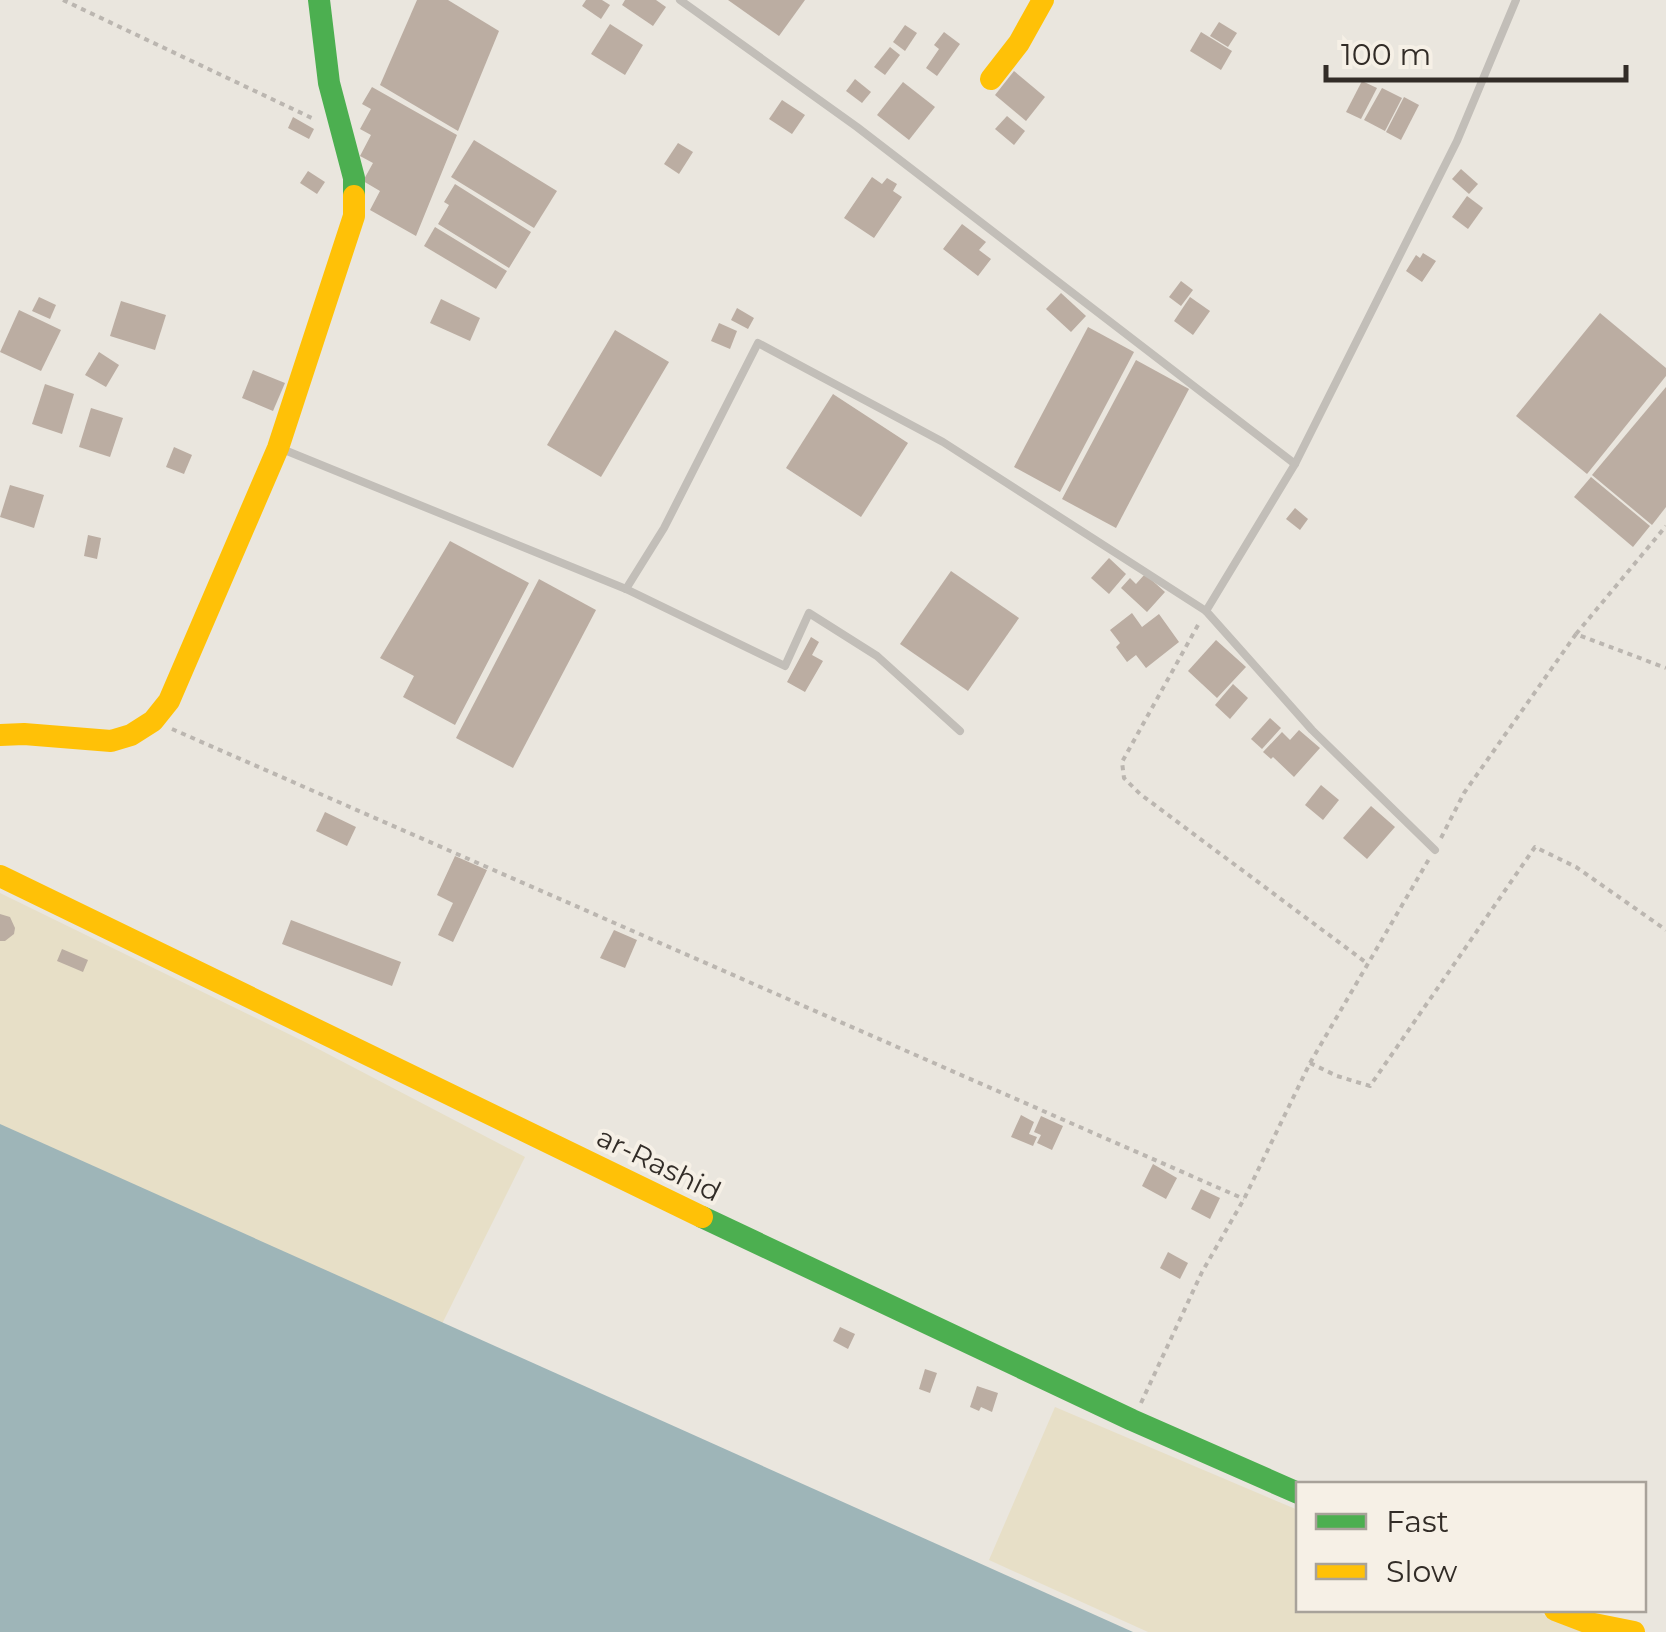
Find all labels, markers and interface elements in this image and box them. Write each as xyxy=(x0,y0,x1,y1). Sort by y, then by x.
scale bar xyxy=(1326,20,1626,82)
text: 100 m xyxy=(1341,36,1431,73)
street label: ar-Rashid xyxy=(591,1119,727,1209)
legend xyxy=(1296,1482,1646,1612)
text: Fast xyxy=(1386,1503,1449,1540)
text: Slow xyxy=(1386,1553,1458,1590)

